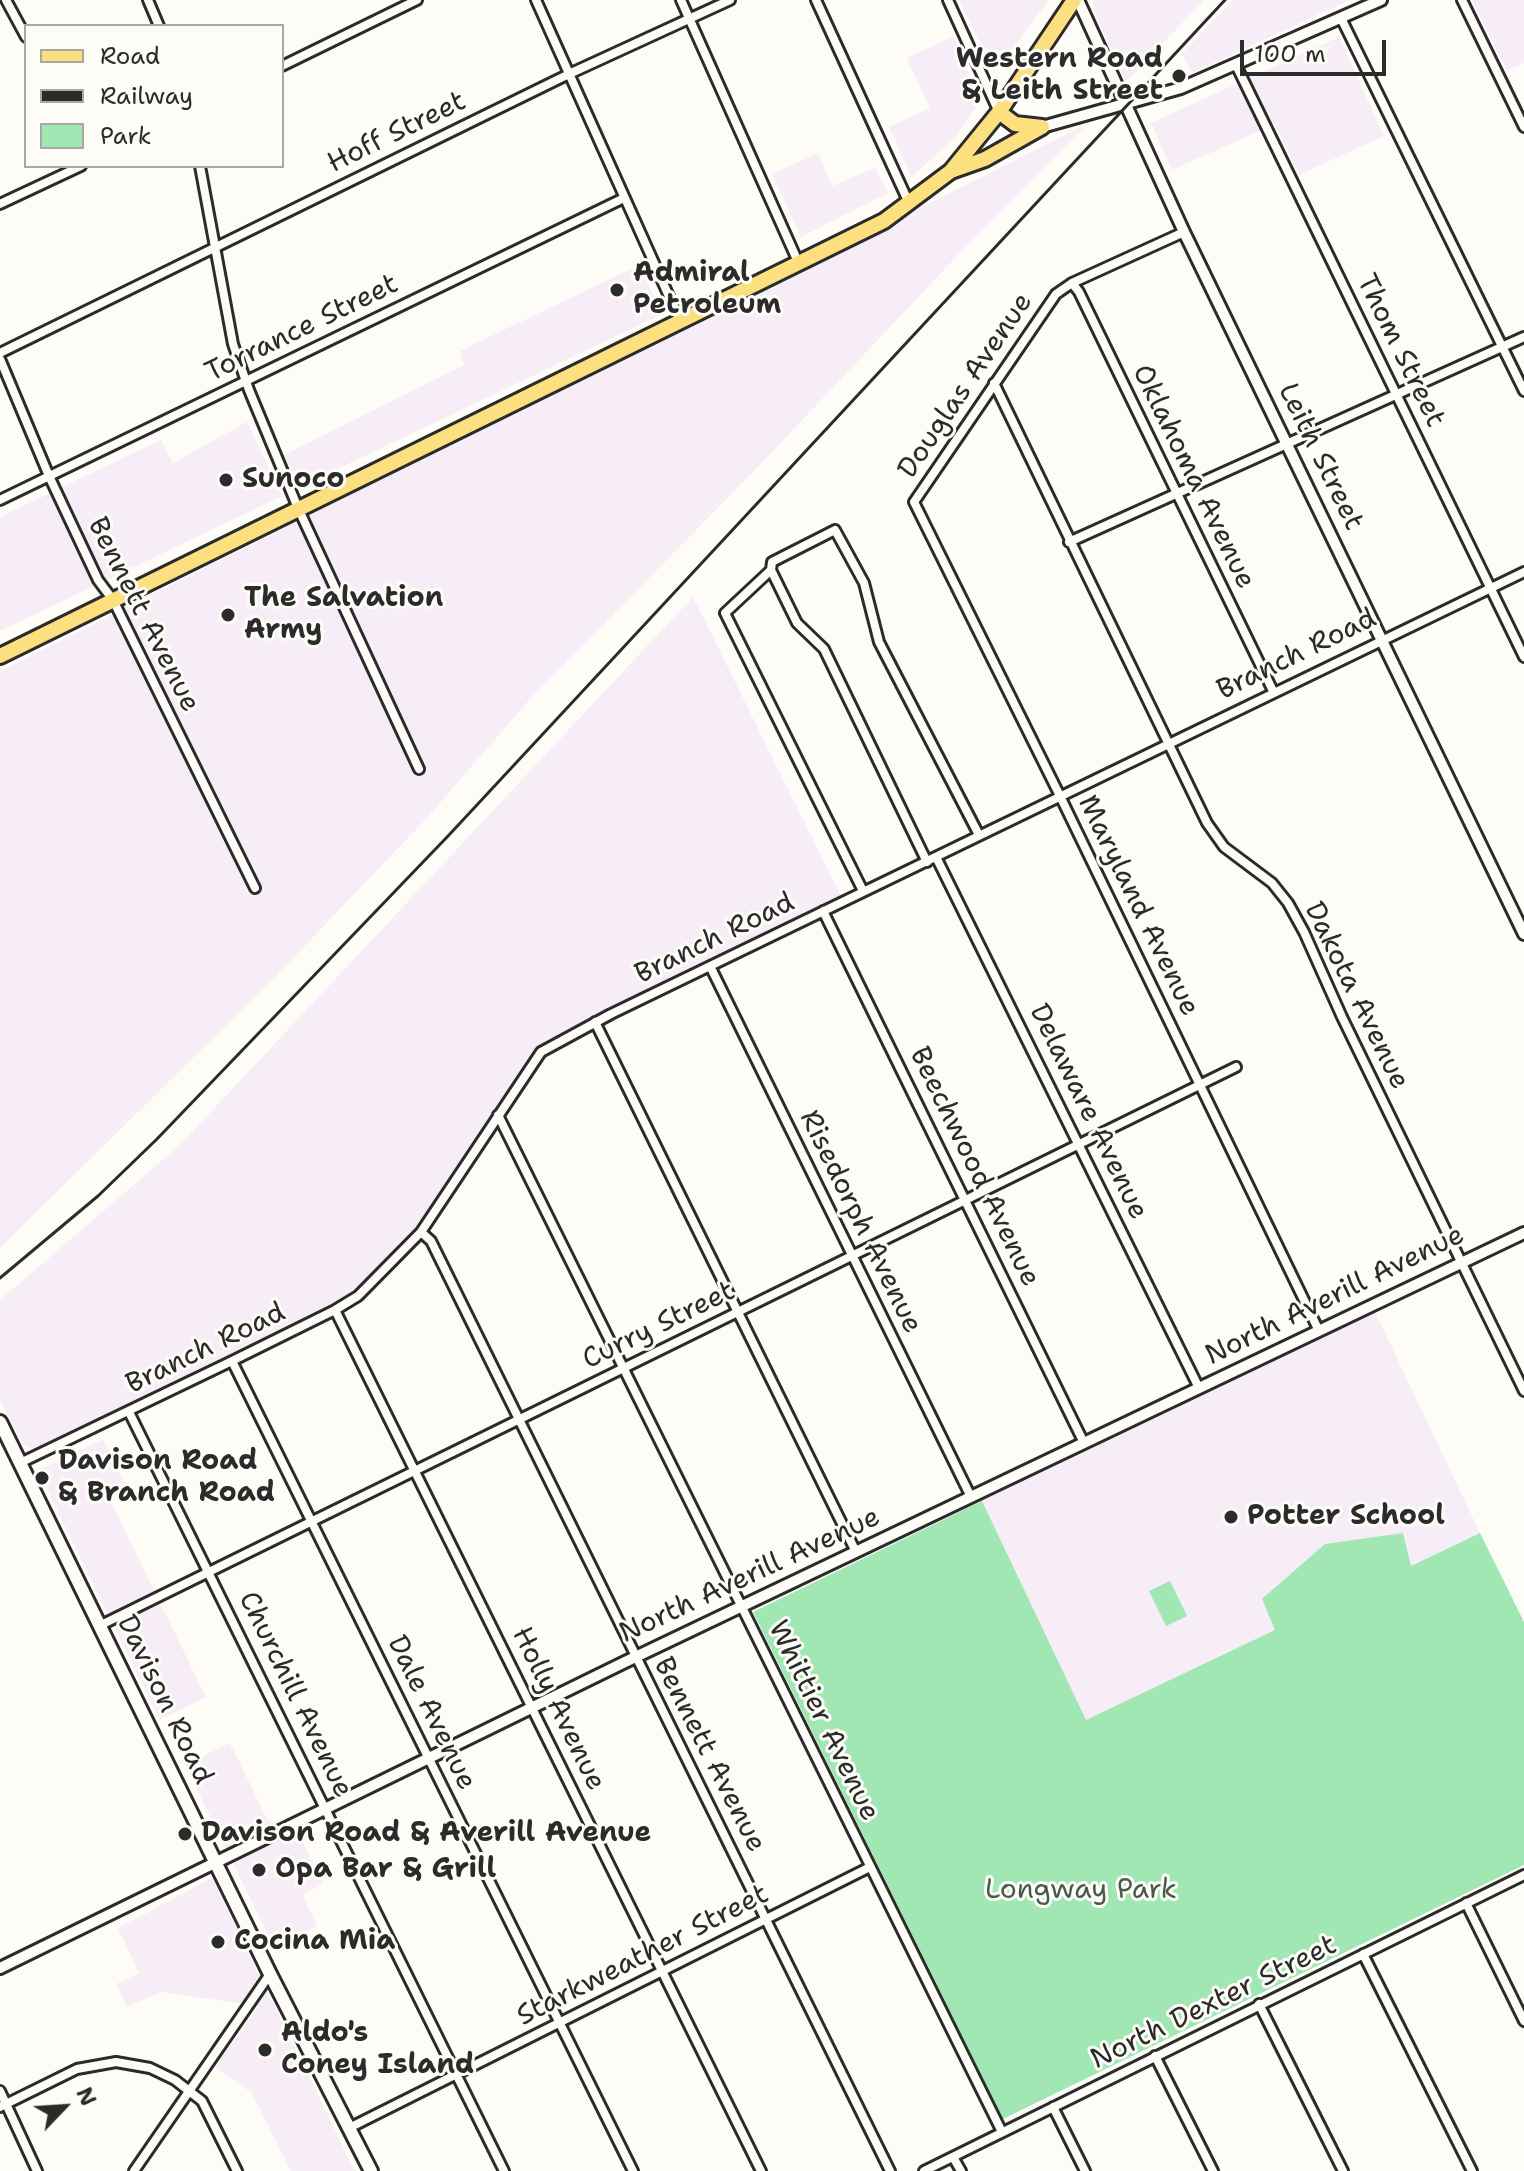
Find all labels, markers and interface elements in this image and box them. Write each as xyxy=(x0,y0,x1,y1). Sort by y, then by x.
legend xyxy=(24,24,284,168)
scale bar xyxy=(1244,24,1390,74)
text: 100 m xyxy=(1254,38,1326,70)
text: Road xyxy=(100,40,160,72)
place label: Western Road & Leith Street xyxy=(956,43,1163,109)
marker: Western Road & Leith Street xyxy=(1170,67,1188,85)
text: Railway xyxy=(100,80,193,112)
street label: Hoff Street xyxy=(322,85,472,181)
text: Park xyxy=(100,120,152,152)
place label: Admiral Petroleum xyxy=(633,257,781,323)
street label: Torrance Street xyxy=(200,268,404,390)
street label: Thom Street xyxy=(1348,269,1452,433)
marker: Admiral Petroleum xyxy=(608,281,626,299)
street label: Douglas Avenue xyxy=(892,287,1040,485)
street label: Oklahoma Avenue xyxy=(1124,360,1262,594)
street label: Leith Street xyxy=(1270,378,1370,536)
place label: Sunoco xyxy=(242,463,344,497)
marker: Sunoco xyxy=(217,471,235,489)
street label: Bennett Avenue xyxy=(80,512,206,718)
place label: The Salvation Army xyxy=(244,582,443,648)
street label: Branch Road xyxy=(1212,602,1382,708)
marker: The Salvation Army xyxy=(219,606,237,624)
street label: Maryland Avenue xyxy=(1070,790,1206,1022)
street label: Branch Road xyxy=(630,886,800,992)
street label: Dakota Avenue xyxy=(1296,897,1416,1095)
street label: Delaware Avenue xyxy=(1021,999,1155,1225)
street label: Beechwood Avenue xyxy=(901,1042,1047,1292)
street label: Risedorph Avenue xyxy=(791,1105,929,1339)
street label: North Averill Avenue xyxy=(1200,1219,1470,1373)
street label: Curry Street xyxy=(577,1275,741,1377)
street label: Branch Road xyxy=(121,1296,291,1402)
place label: Davison Road & Branch Road xyxy=(58,1445,275,1511)
marker: Davison Road & Branch Road xyxy=(33,1469,51,1487)
place label: Potter School xyxy=(1247,1500,1445,1534)
street label: North Averill Avenue xyxy=(614,1501,886,1651)
marker: Potter School xyxy=(1222,1508,1240,1526)
street label: Churchill Avenue xyxy=(231,1587,359,1803)
street label: Davison Road xyxy=(109,1610,219,1790)
street label: Whittier Avenue xyxy=(760,1615,886,1827)
street label: Holly Avenue xyxy=(504,1622,612,1796)
street label: Dale Avenue xyxy=(379,1630,483,1796)
street label: Bennett Avenue xyxy=(646,1652,772,1858)
place label: Davison Road & Averill Avenue xyxy=(201,1817,651,1851)
marker: Davison Road & Averill Avenue xyxy=(176,1825,194,1843)
place label: Opa Bar & Grill xyxy=(275,1853,496,1887)
marker: Opa Bar & Grill xyxy=(250,1861,268,1879)
park label: Longway Park xyxy=(985,1874,1177,1908)
street label: Starkweather Street xyxy=(512,1878,774,2034)
place label: Cocina Mia xyxy=(234,1925,395,1959)
street label: North Dexter Street xyxy=(1086,1929,1342,2077)
marker: Cocina Mia xyxy=(209,1933,227,1951)
place label: Aldo's Coney Island xyxy=(281,2017,474,2083)
marker: Aldo's Coney Island xyxy=(256,2041,274,2059)
north arrow xyxy=(24,2067,104,2147)
text: N xyxy=(69,2083,103,2111)

